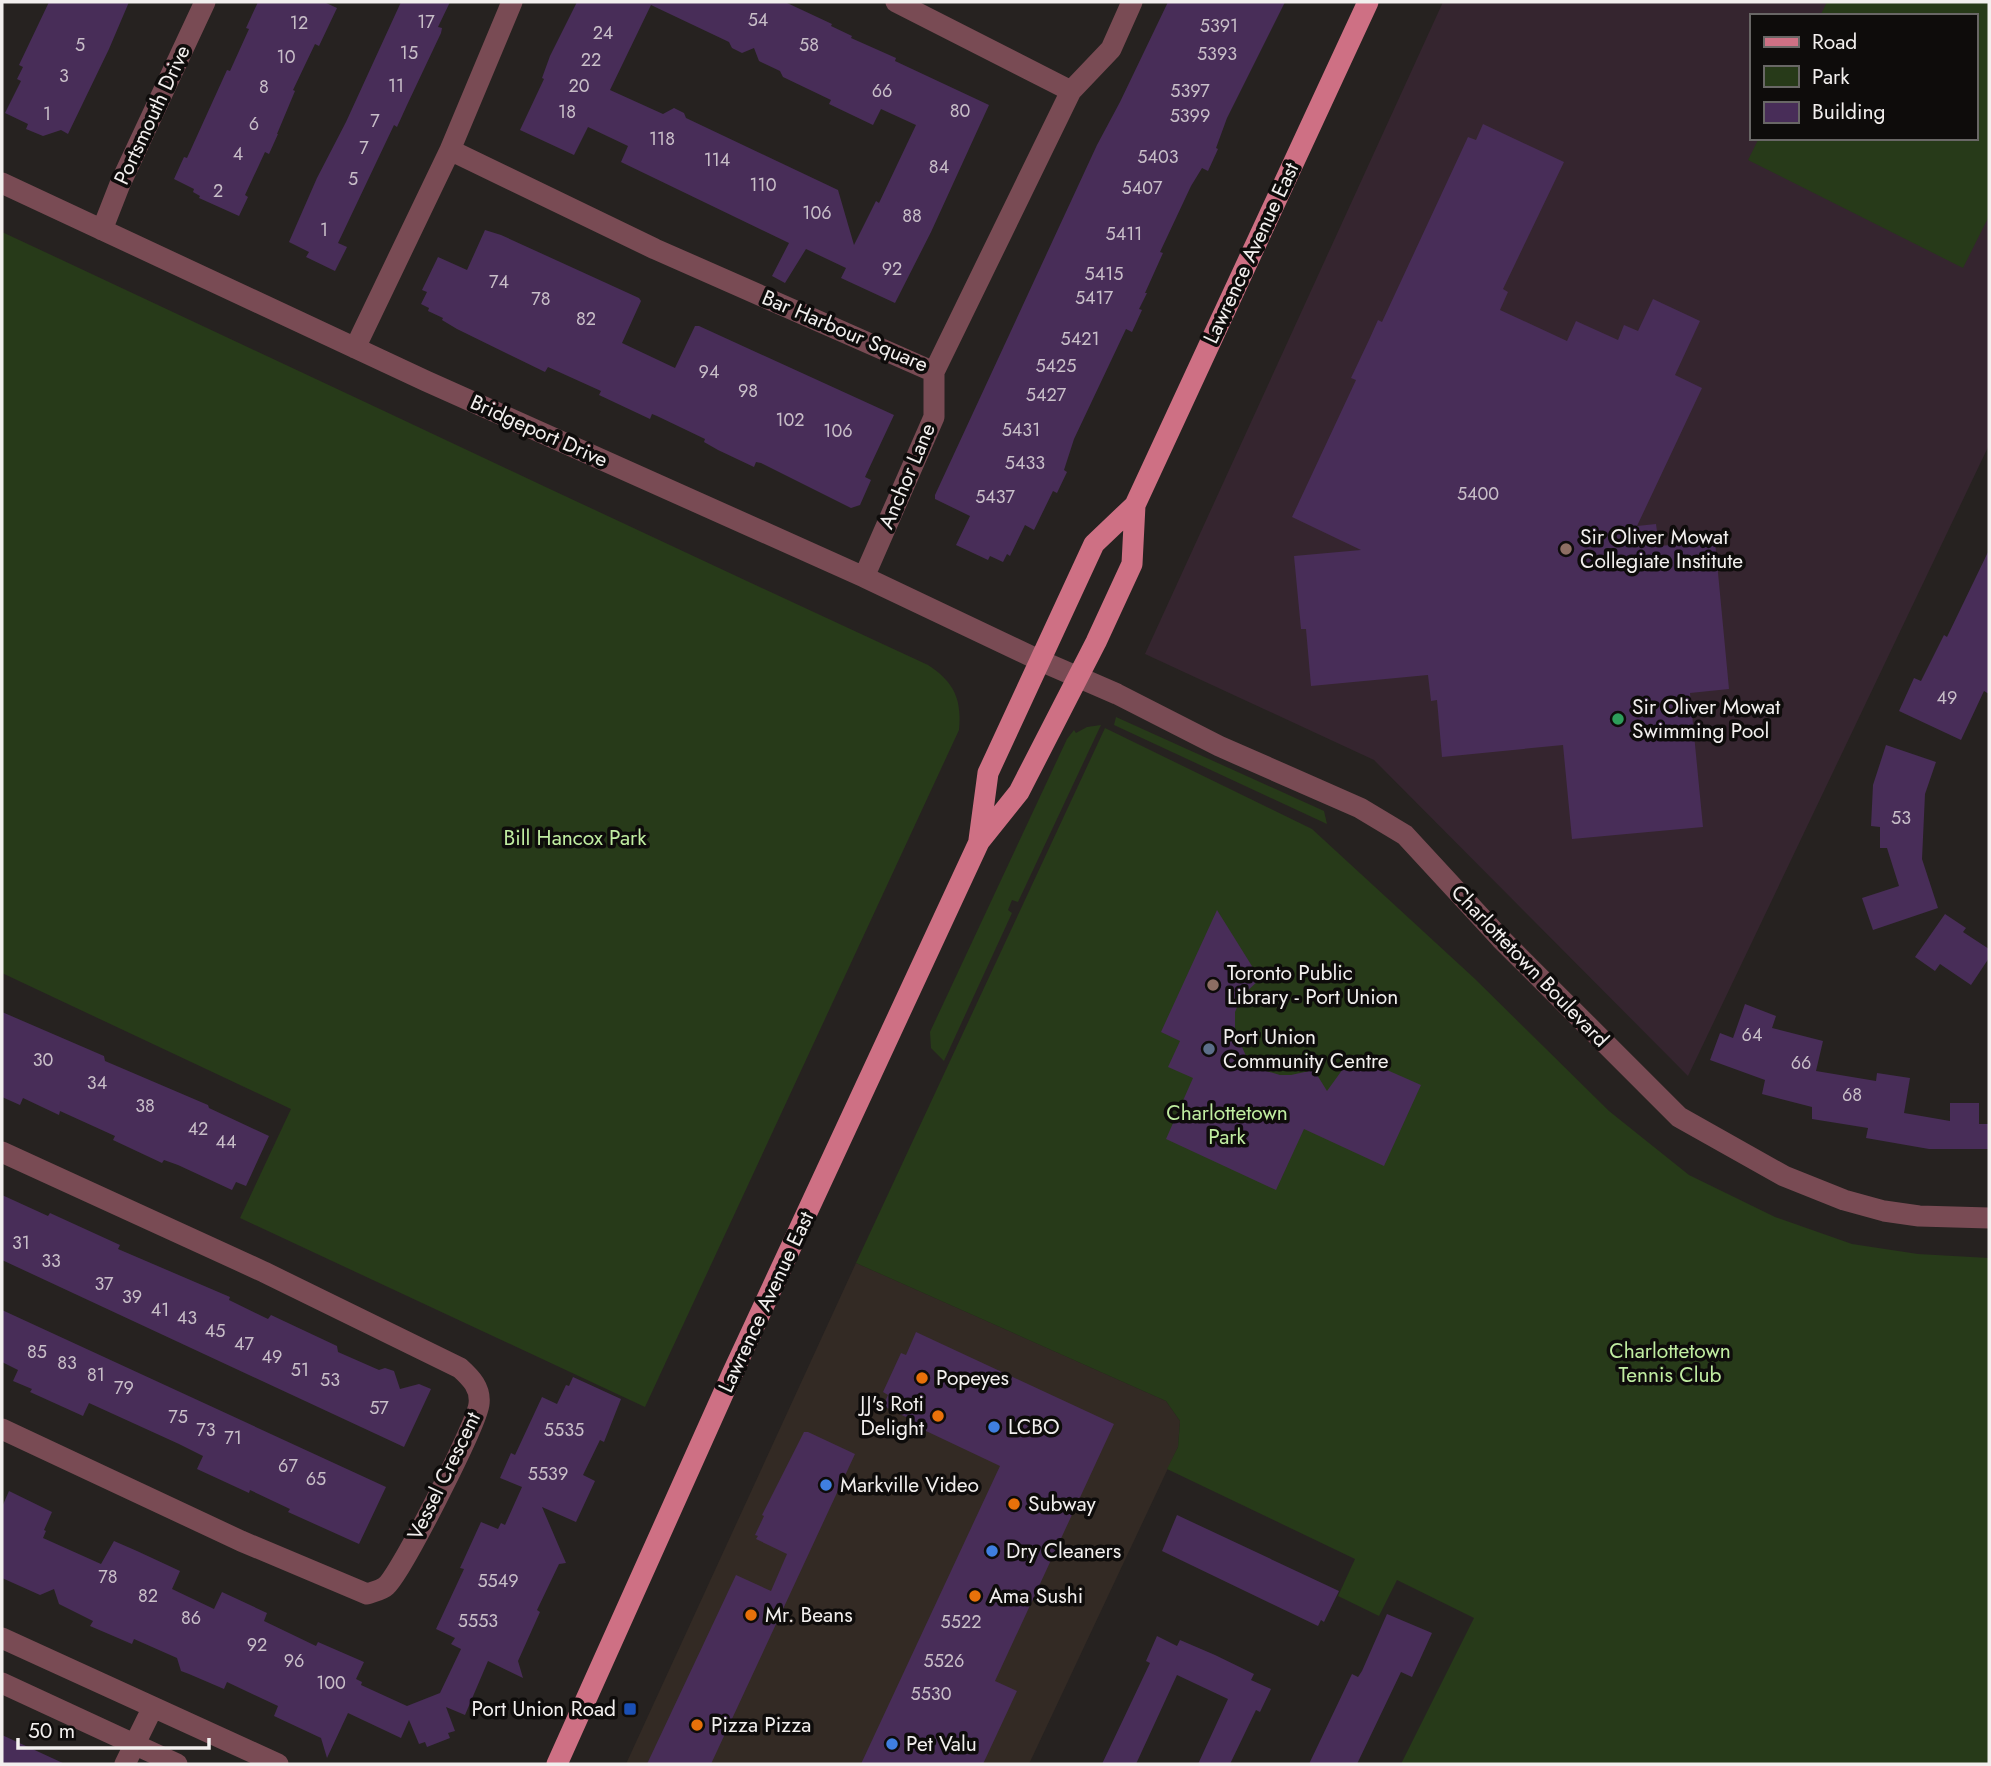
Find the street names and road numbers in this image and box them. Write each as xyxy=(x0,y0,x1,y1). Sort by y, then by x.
street label: Portsmouth Drive xyxy=(107,40,198,190)
street label: Lawrence Avenue East xyxy=(1196,158,1306,348)
street label: Bar Harbour Square xyxy=(757,282,933,380)
street label: Bridgeport Drive xyxy=(465,387,613,475)
street label: Anchor Lane xyxy=(871,418,943,534)
street label: Charlottetown Boulevard xyxy=(1444,878,1616,1054)
street label: Lawrence Avenue East xyxy=(711,1207,821,1397)
street label: Vessel Crescent xyxy=(400,1407,488,1545)

